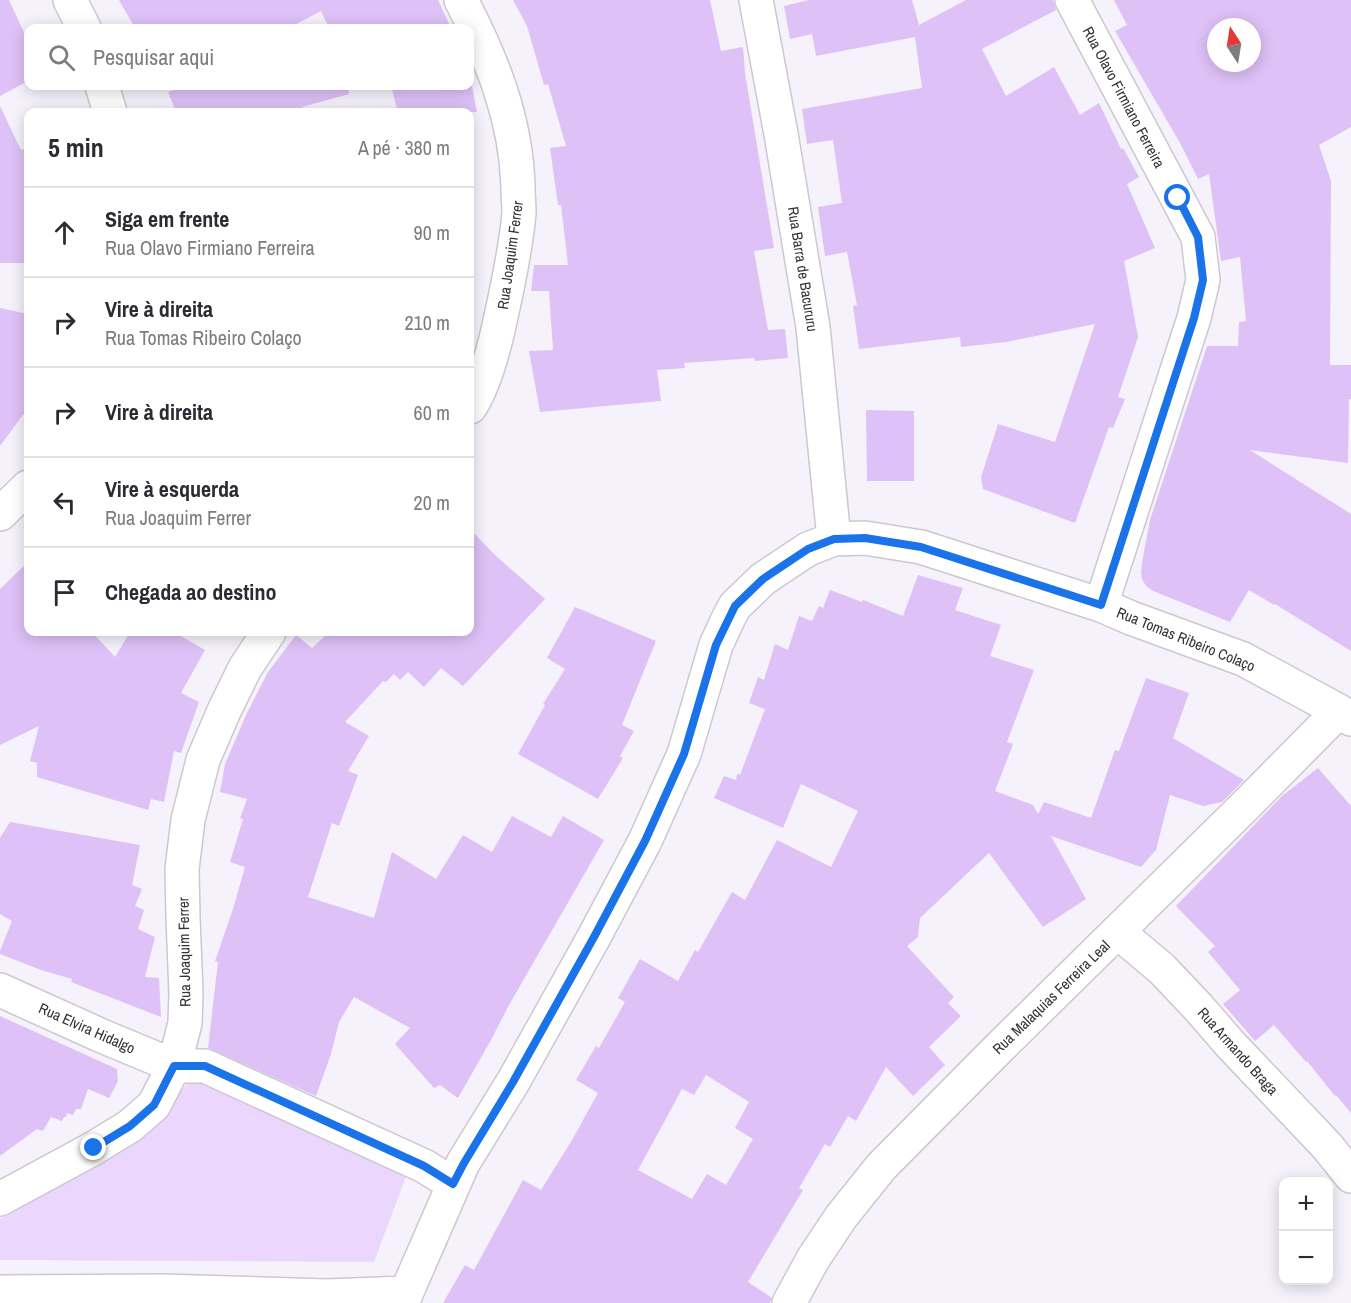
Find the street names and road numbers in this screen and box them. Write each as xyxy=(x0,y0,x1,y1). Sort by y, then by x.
street label: Rua Olavo Firmiano Ferreira xyxy=(1078,23,1170,172)
street label: Rua Joaquim Ferrer xyxy=(492,199,528,311)
street label: Rua Barra de Bacururu xyxy=(783,205,823,333)
street label: Rua Tomas Ribeiro Colaço xyxy=(1114,602,1258,676)
street label: Rua Joaquim Ferrer xyxy=(173,897,195,1007)
street label: Rua Malaquias Ferreira Leal xyxy=(988,935,1114,1059)
street label: Rua Elvira Hidalgo xyxy=(36,997,139,1059)
street label: Rua Armando Braga xyxy=(1193,1003,1283,1100)

